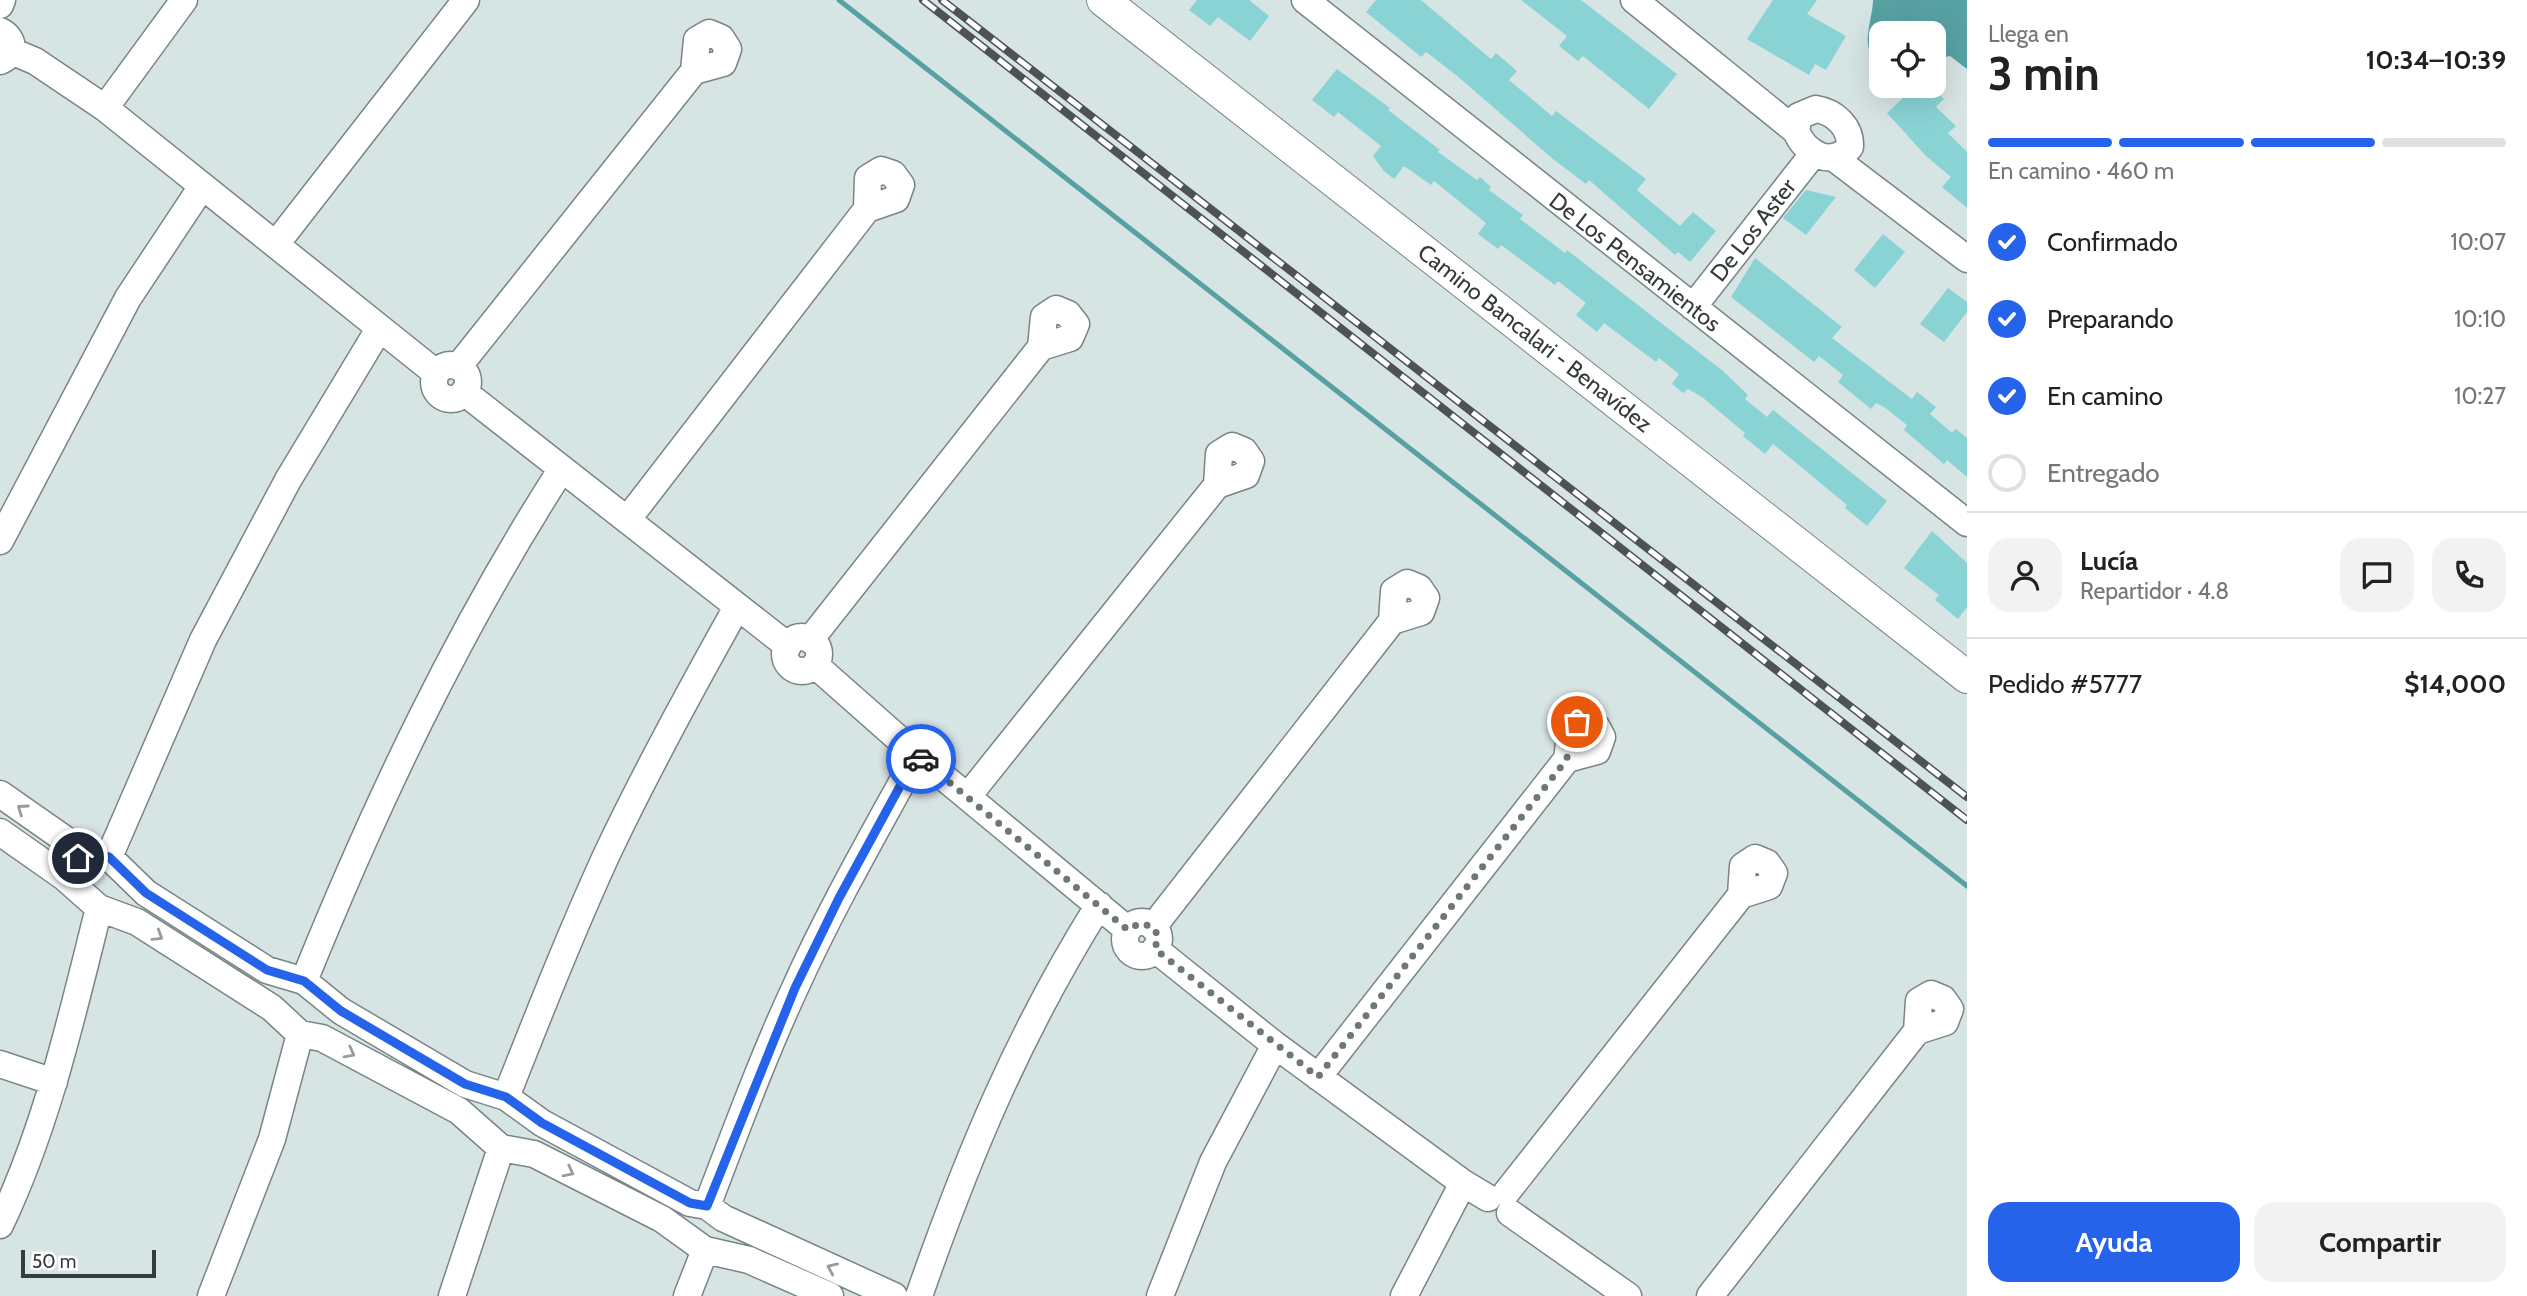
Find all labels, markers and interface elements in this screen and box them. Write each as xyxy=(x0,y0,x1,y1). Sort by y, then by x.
text: Llega en xyxy=(1988,20,2069,48)
map controls xyxy=(1869,21,1946,98)
button: locate xyxy=(1869,21,1946,98)
text: 10:34–10:39 xyxy=(2366,44,2506,76)
text: 3 min xyxy=(1988,46,2100,102)
text: En camino · 460 m xyxy=(1988,157,2174,185)
street label: De Los Aster xyxy=(1704,173,1802,287)
street label: De Los Pensamientos xyxy=(1544,186,1726,338)
icon: check xyxy=(1988,223,2026,261)
text: Confirmado xyxy=(2047,226,2178,258)
text: 10:07 xyxy=(2450,228,2506,256)
street label: Camino Bancalari - Benavídez xyxy=(1412,238,1658,438)
icon: check xyxy=(1988,300,2026,338)
text: Preparando xyxy=(2047,303,2174,335)
text: 10:10 xyxy=(2454,305,2506,333)
icon: check xyxy=(1988,377,2026,415)
text: En camino xyxy=(2047,380,2163,412)
text: 10:27 xyxy=(2454,382,2506,410)
text: Entregado xyxy=(2047,457,2160,489)
button: person xyxy=(1988,538,2062,612)
button: chat xyxy=(2340,538,2414,612)
button: phone xyxy=(2432,538,2506,612)
text: Lucía xyxy=(2080,545,2138,577)
text: Repartidor · 4.8 xyxy=(2080,577,2229,605)
text: Pedido #5777 xyxy=(1988,668,2142,700)
text: $14,000 xyxy=(2404,668,2506,700)
pin xyxy=(1547,692,1607,752)
icon: bag xyxy=(1558,703,1596,741)
courier xyxy=(886,724,956,794)
icon: car xyxy=(902,740,940,778)
one-way arrow xyxy=(17,805,30,817)
pin xyxy=(48,828,108,888)
icon: home xyxy=(59,839,97,877)
one-way arrow xyxy=(150,927,163,940)
one-way arrow xyxy=(343,1045,356,1058)
one-way arrow xyxy=(562,1163,574,1177)
button: Ayuda xyxy=(1988,1202,2240,1282)
button: Compartir xyxy=(2254,1202,2506,1282)
scale bar xyxy=(21,1247,156,1279)
text: 50 m xyxy=(32,1250,76,1273)
one-way arrow xyxy=(827,1262,839,1276)

